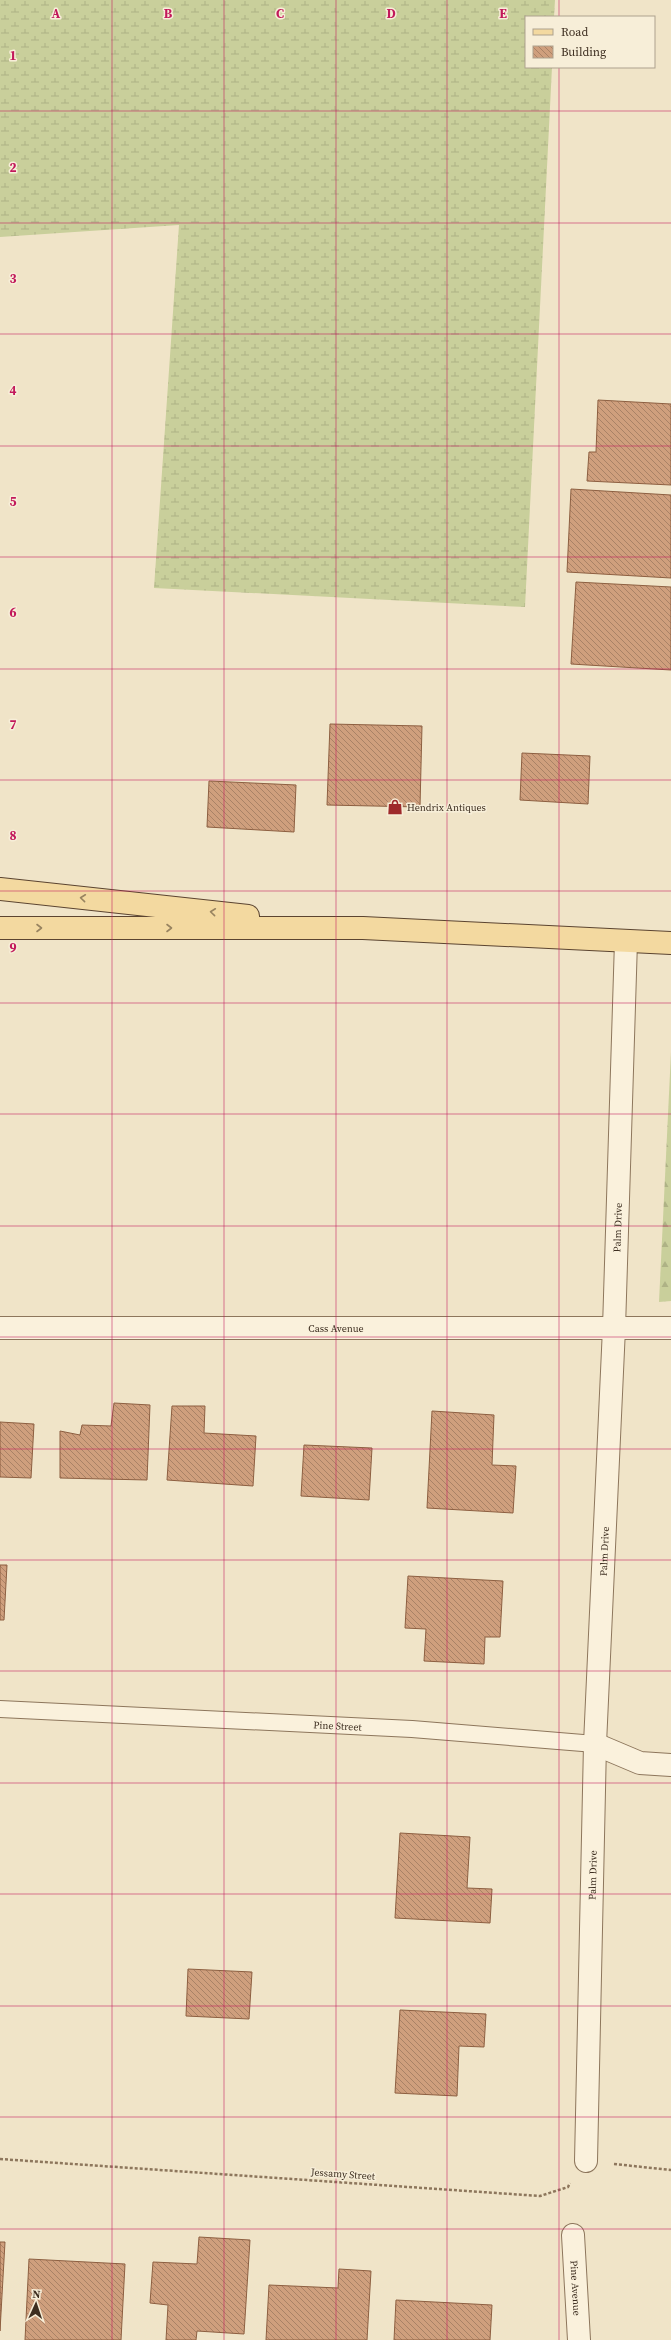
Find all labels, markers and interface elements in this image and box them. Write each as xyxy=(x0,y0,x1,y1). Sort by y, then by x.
text: A xyxy=(52,5,61,22)
text: B xyxy=(164,5,173,22)
text: C xyxy=(276,5,284,22)
text: D xyxy=(386,5,396,22)
text: E xyxy=(499,5,507,22)
legend xyxy=(525,16,655,68)
text: Road xyxy=(561,24,588,40)
text: Building xyxy=(561,44,606,60)
text: 1 xyxy=(9,47,17,64)
text: 2 xyxy=(9,159,17,176)
text: 3 xyxy=(9,270,17,287)
text: 4 xyxy=(9,382,17,399)
text: 5 xyxy=(9,493,17,510)
text: 6 xyxy=(9,604,17,621)
text: 7 xyxy=(9,716,17,733)
shop icon: Hendrix Antiques xyxy=(386,798,404,816)
place label: Hendrix Antiques xyxy=(407,801,486,814)
text: 8 xyxy=(9,827,17,844)
one-way arrow xyxy=(80,894,86,903)
one-way arrow xyxy=(210,908,216,917)
one-way arrow xyxy=(36,924,42,932)
one-way arrow xyxy=(166,924,172,932)
text: 9 xyxy=(9,939,17,956)
street label: Palm Drive xyxy=(610,1203,624,1253)
street label: Cass Avenue xyxy=(308,1322,364,1335)
street label: Palm Drive xyxy=(596,1526,611,1576)
street label: Pine Street xyxy=(313,1718,363,1733)
street label: Palm Drive xyxy=(585,1850,599,1900)
street label: Jessamy Street xyxy=(309,2165,376,2183)
street label: Pine Avenue xyxy=(568,2260,584,2316)
north arrow xyxy=(16,2284,56,2324)
text: N xyxy=(32,2287,41,2302)

